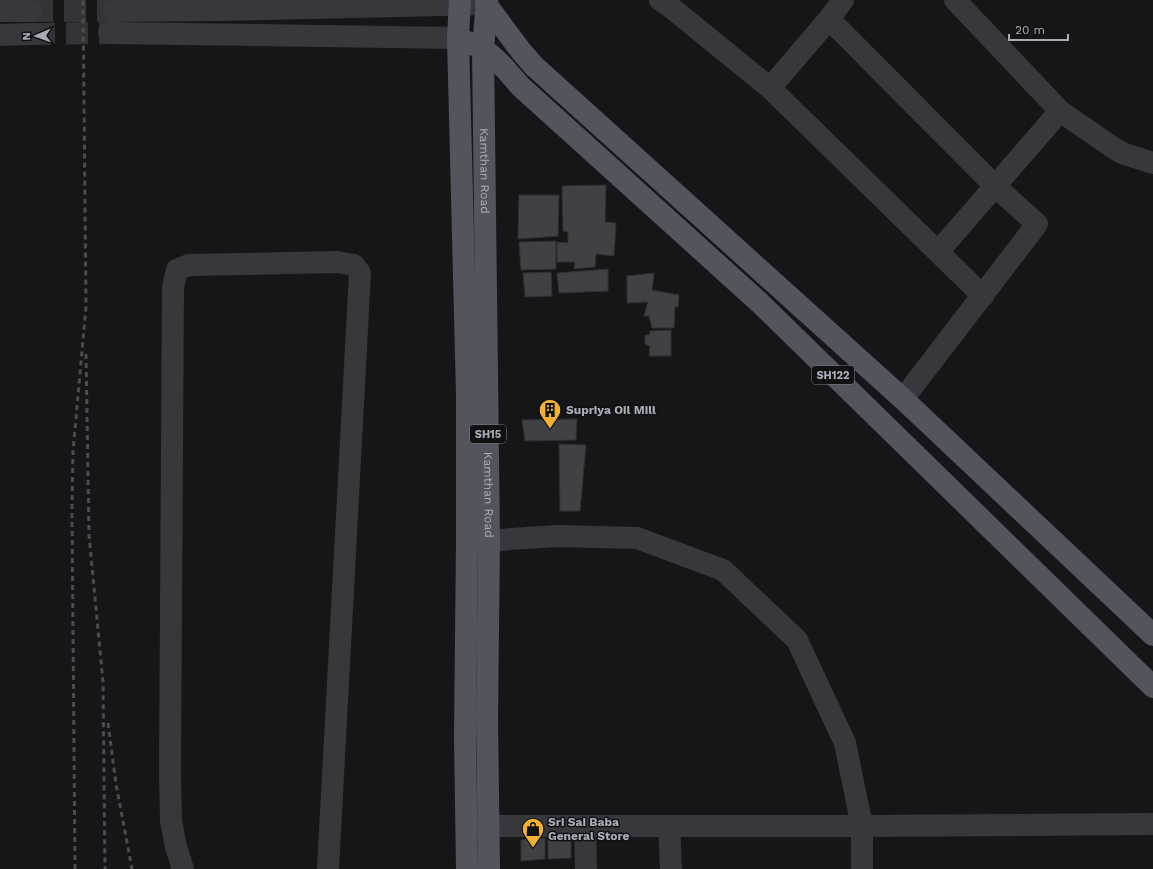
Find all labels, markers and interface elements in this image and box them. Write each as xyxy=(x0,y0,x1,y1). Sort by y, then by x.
north arrow xyxy=(16,16,56,56)
scale bar xyxy=(1009,16,1068,42)
text: 20 m xyxy=(1015,23,1045,37)
text: N xyxy=(20,32,33,41)
street label: Kamthan Road xyxy=(477,128,492,214)
road number: SH122 xyxy=(812,366,854,384)
building icon: Supriya Oil Mill xyxy=(537,397,563,430)
place label: Supriya Oil Mill xyxy=(566,403,656,417)
road number: SH15 xyxy=(470,425,506,443)
street label: Kamthan Road xyxy=(481,452,496,538)
place label: Sri Sai Baba General Store xyxy=(548,815,629,843)
shop icon: Sri Sai Baba General Store xyxy=(520,816,546,849)

